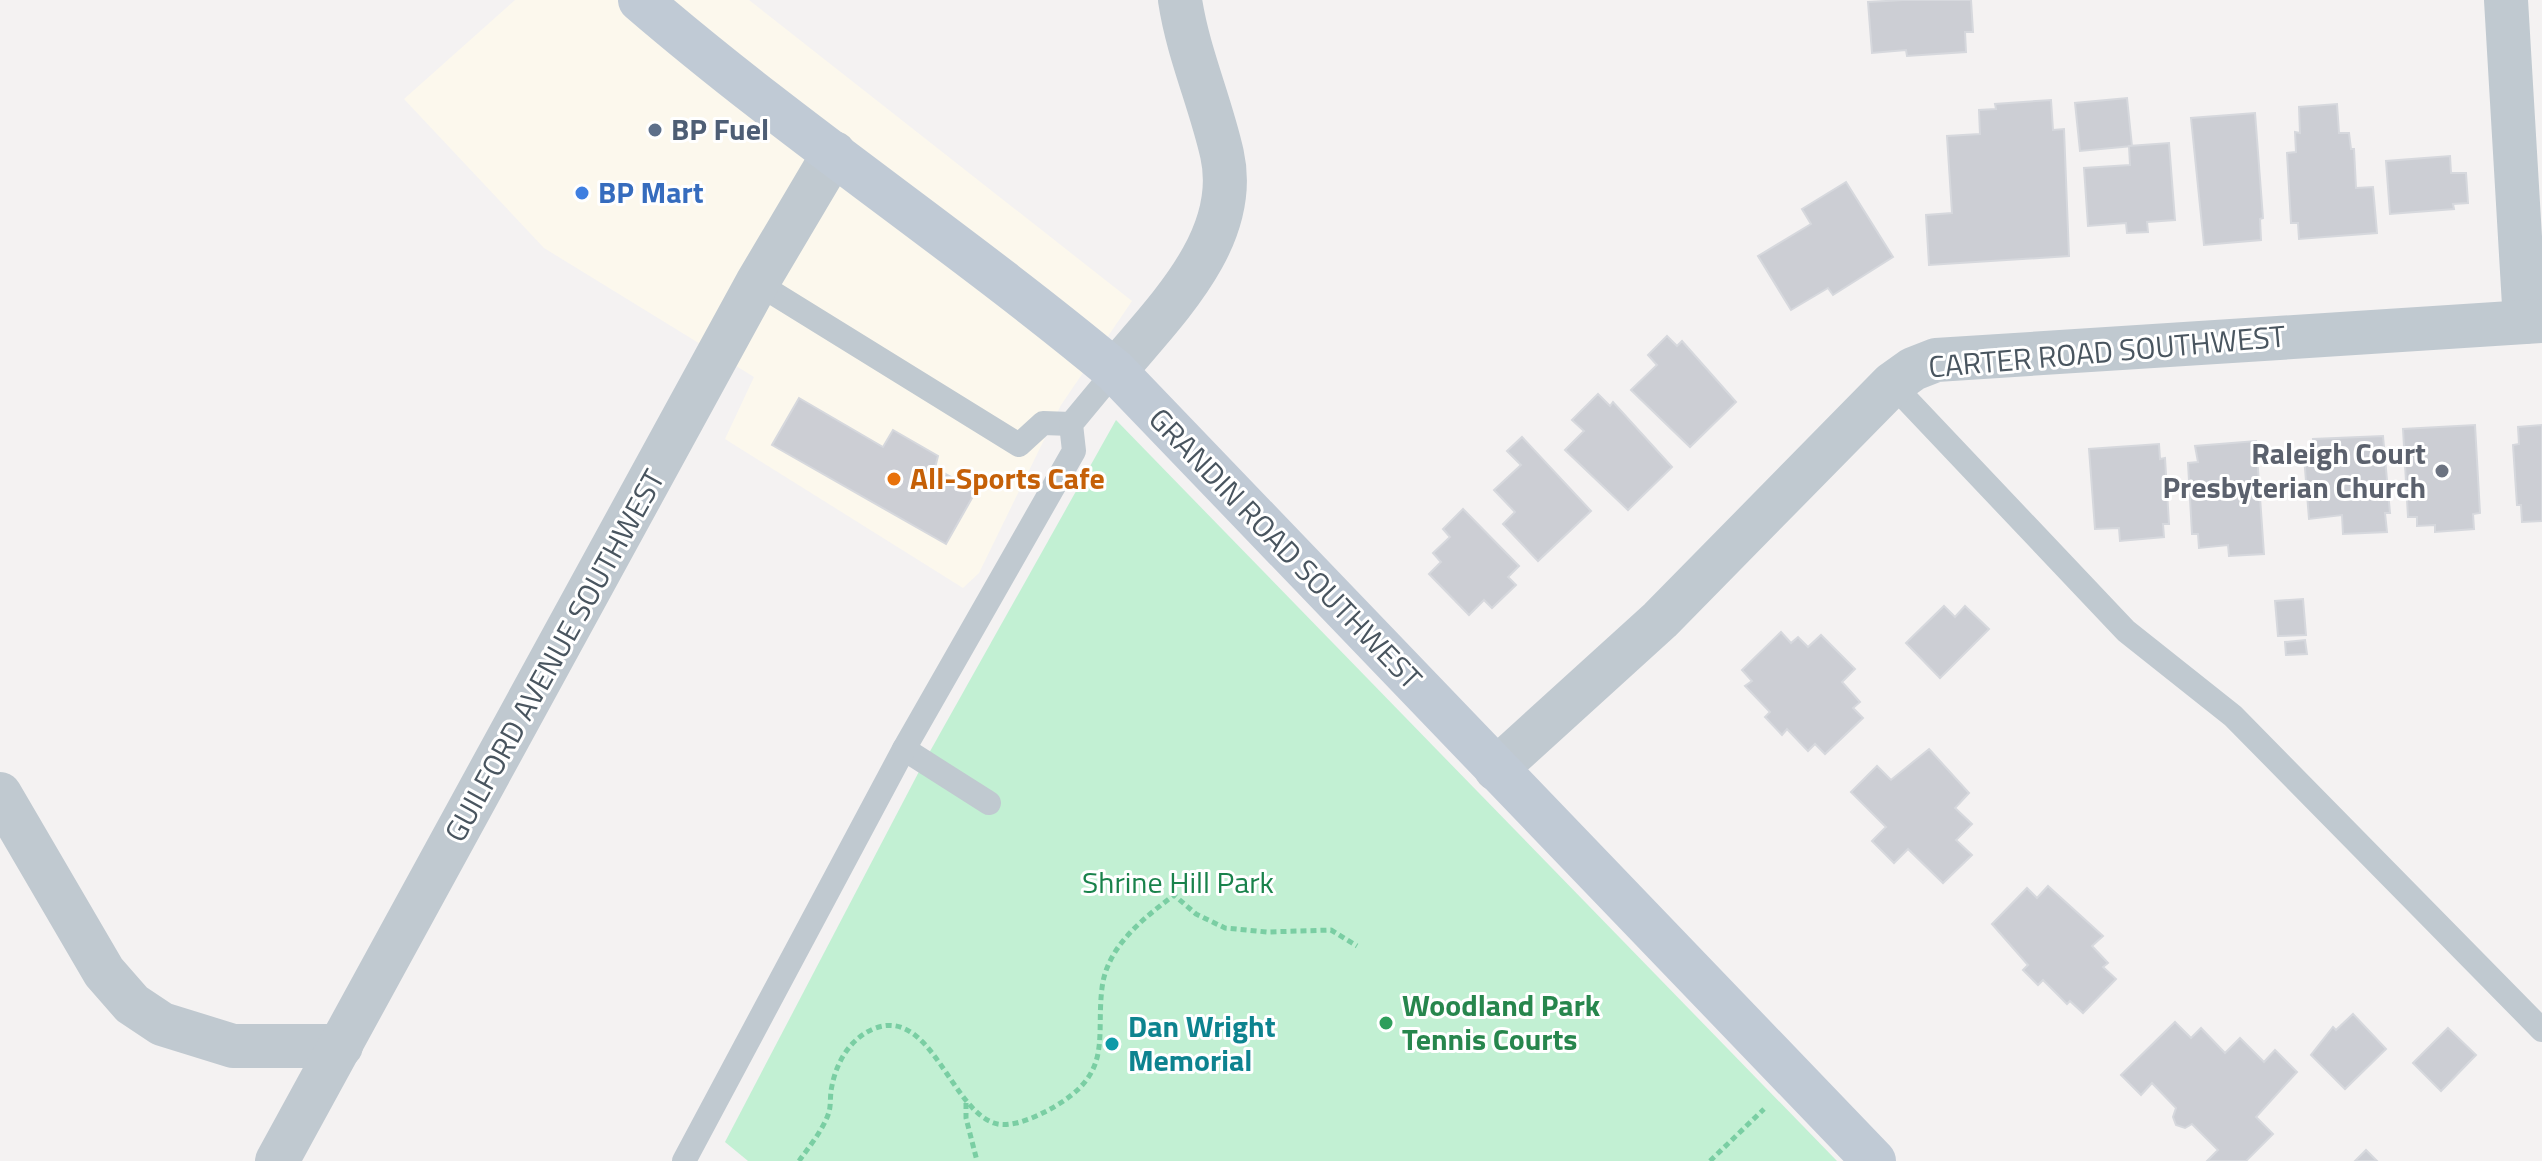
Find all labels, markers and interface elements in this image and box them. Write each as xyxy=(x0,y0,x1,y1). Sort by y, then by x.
place label: BP Fuel xyxy=(671,106,769,152)
marker: BP Fuel xyxy=(646,121,664,139)
place label: BP Mart xyxy=(598,169,704,215)
marker: BP Mart xyxy=(573,184,591,202)
street label: CARTER ROAD SOUTHWEST xyxy=(1927,312,2288,390)
street label: GRANDIN ROAD SOUTHWEST xyxy=(1138,397,1433,700)
place label: Raleigh Court Presbyterian Church xyxy=(2162,430,2426,510)
place label: All-Sports Cafe xyxy=(910,455,1105,501)
street label: GUILFORD AVENUE SOUTHWEST xyxy=(432,461,676,850)
marker: Raleigh Court Presbyterian Church xyxy=(2433,462,2451,480)
marker: All-Sports Cafe xyxy=(885,470,903,488)
park label: Shrine Hill Park xyxy=(1082,859,1274,905)
place label: Woodland Park Tennis Courts xyxy=(1402,982,1601,1062)
place label: Dan Wright Memorial xyxy=(1128,1003,1276,1083)
marker: Woodland Park Tennis Courts xyxy=(1377,1014,1395,1032)
marker: Dan Wright Memorial xyxy=(1103,1035,1121,1053)

